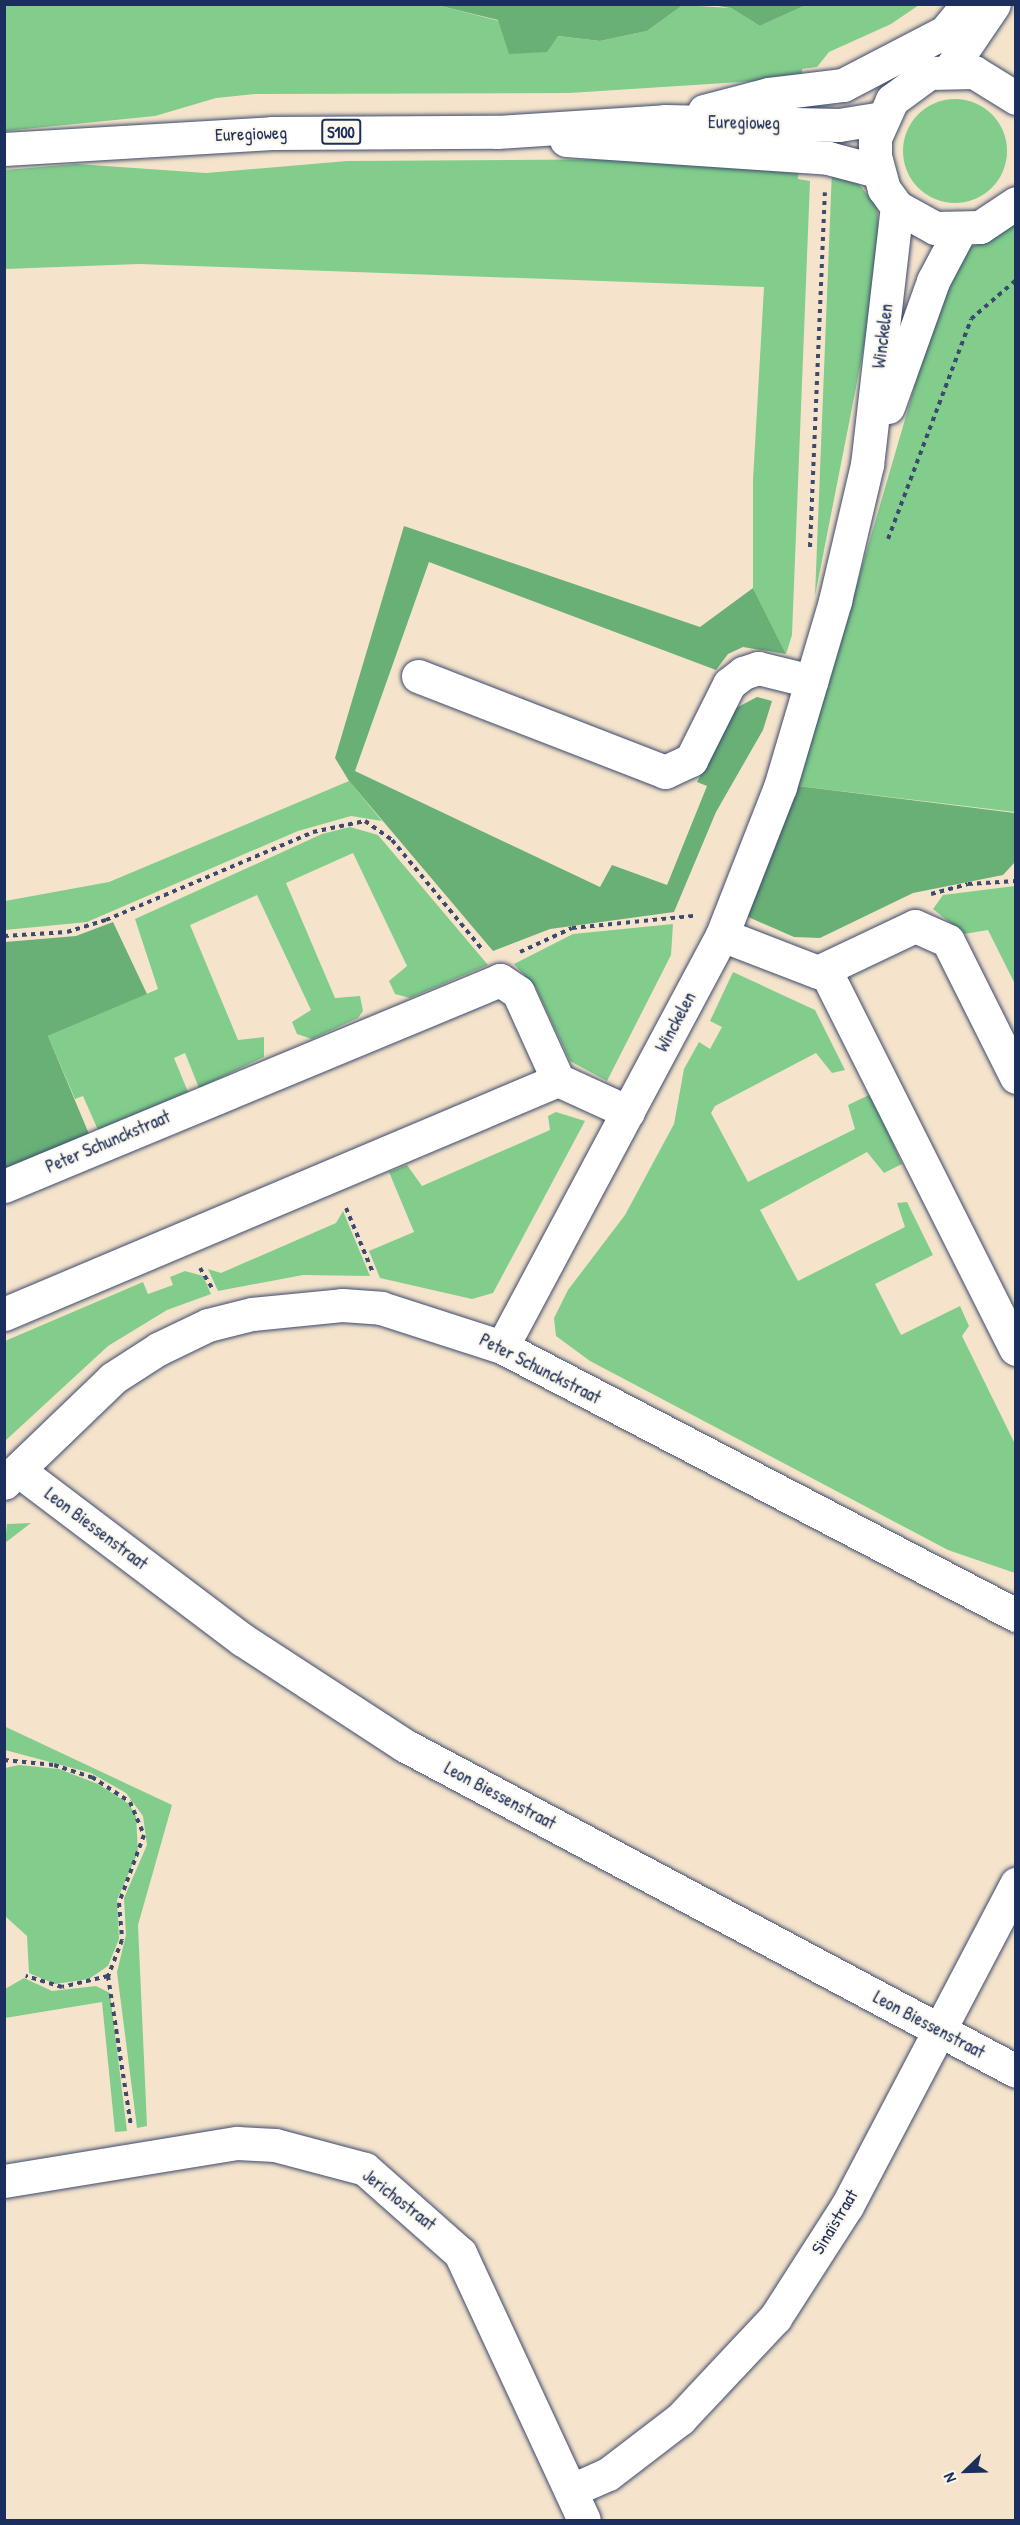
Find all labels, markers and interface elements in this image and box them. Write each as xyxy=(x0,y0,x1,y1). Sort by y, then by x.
street label: Euregioweg xyxy=(708,112,780,134)
road number: S100 xyxy=(320,119,362,145)
street label: Euregioweg xyxy=(215,122,287,146)
street label: Winckelen xyxy=(868,302,898,370)
street label: Winckelen xyxy=(651,988,701,1056)
street label: Peter Schunckstraat xyxy=(42,1106,174,1178)
street label: Peter Schunckstraat xyxy=(476,1329,604,1409)
street label: Leon Biessenstraat xyxy=(40,1483,152,1575)
street label: Leon Biessenstraat xyxy=(441,1758,559,1834)
street label: Leon Biessenstraat xyxy=(870,1987,988,2063)
street label: Jerichostraat xyxy=(358,2165,440,2235)
street label: Sinaïstraat xyxy=(807,2186,863,2258)
north arrow xyxy=(936,2441,996,2501)
text: N xyxy=(938,2470,961,2486)

